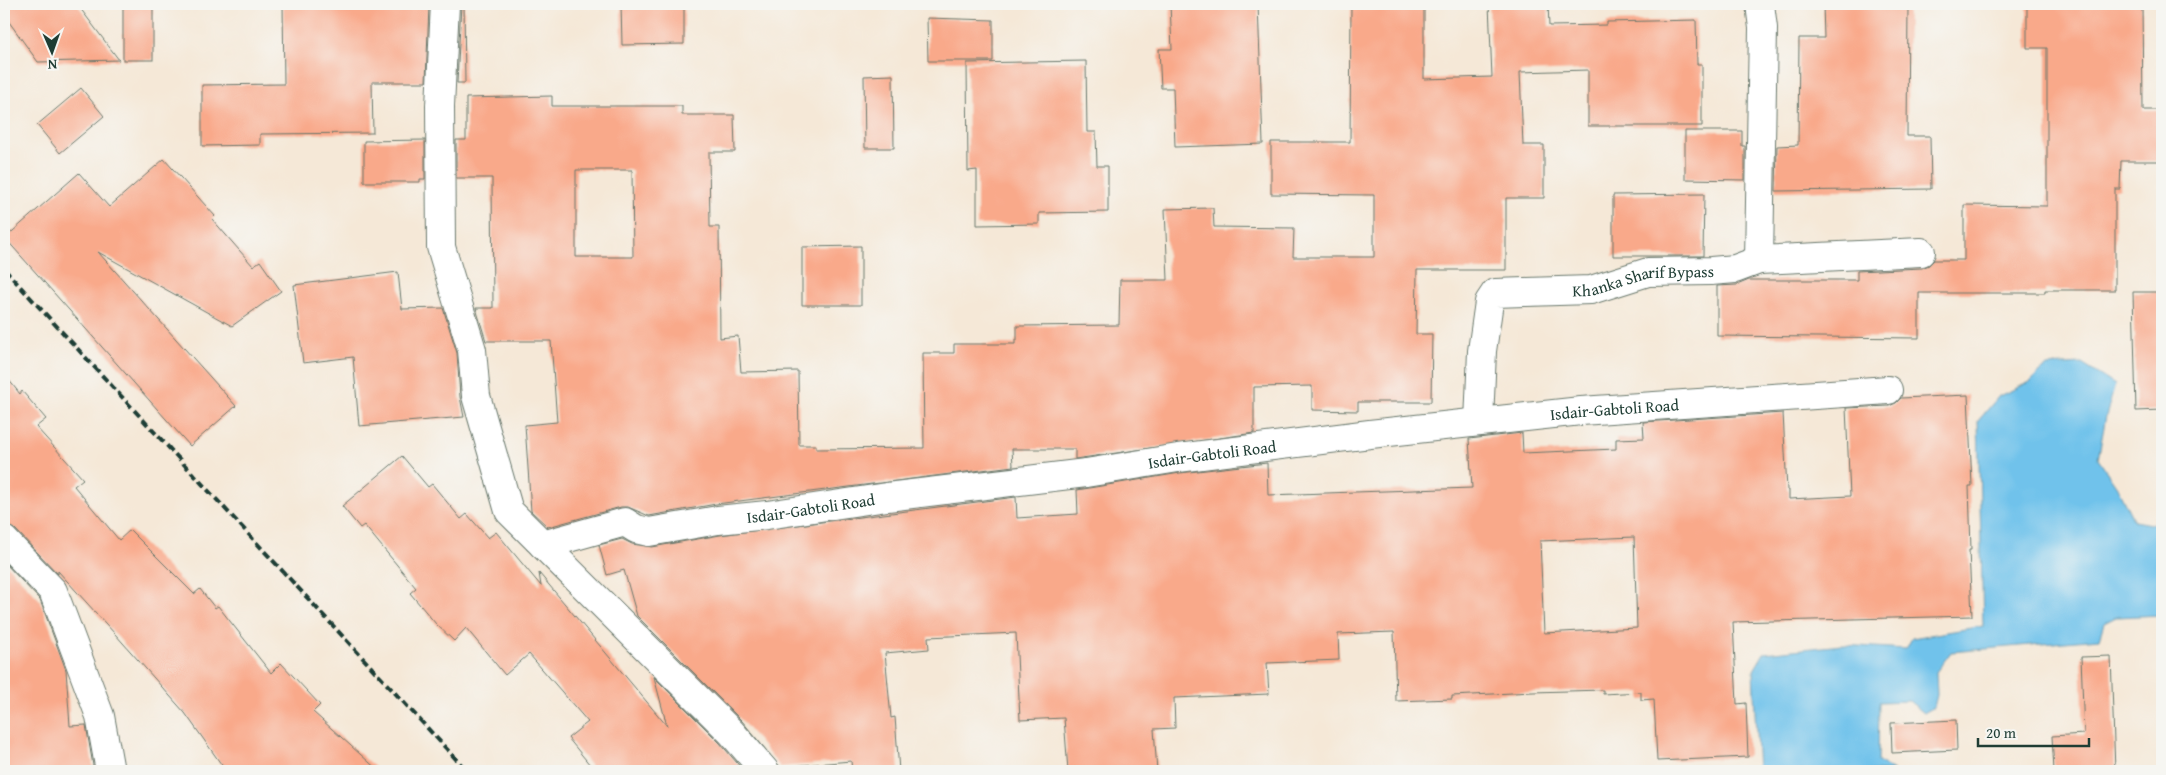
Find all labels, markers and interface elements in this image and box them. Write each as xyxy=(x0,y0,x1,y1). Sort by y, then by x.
north arrow xyxy=(28,28,78,78)
text: N xyxy=(47,55,57,75)
street label: Khanka Sharif Bypass xyxy=(1572,259,1714,303)
street label: Isdair-Gabtoli Road xyxy=(1549,392,1680,426)
street label: Isdair-Gabtoli Road xyxy=(1146,434,1278,475)
street label: Isdair-Gabtoli Road xyxy=(745,487,877,529)
scale bar xyxy=(1978,715,2090,747)
text: 20 m xyxy=(1986,722,2017,743)

